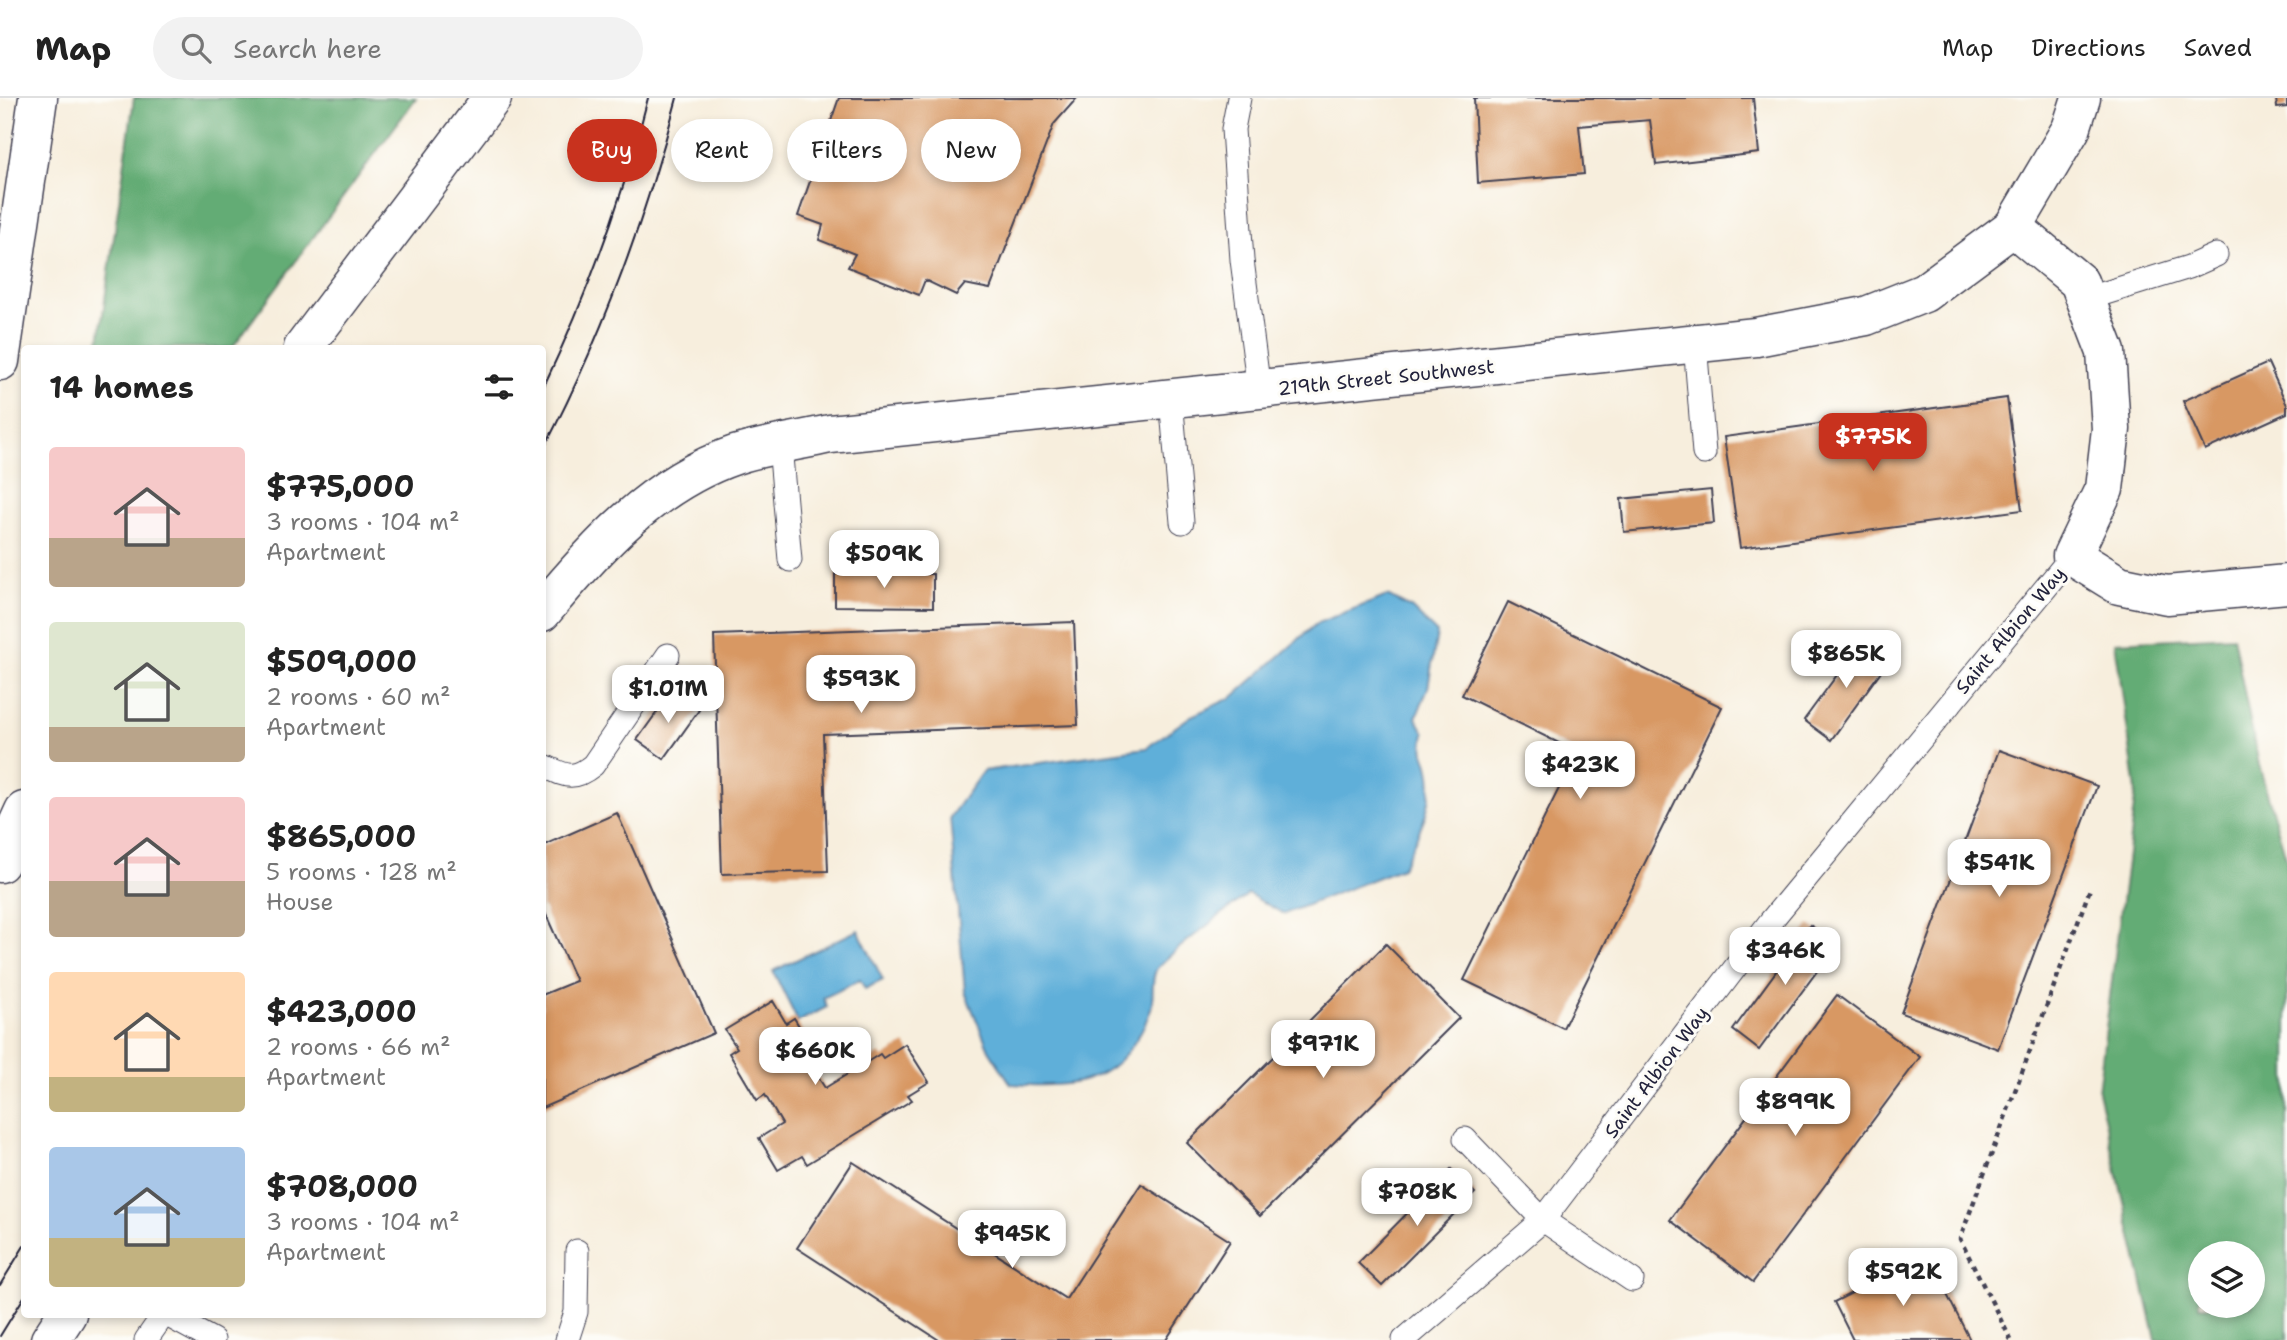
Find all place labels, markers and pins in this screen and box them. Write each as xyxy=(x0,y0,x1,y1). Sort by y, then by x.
pin: $775K xyxy=(1824,414,1922,473)
pin: $509K xyxy=(835,531,933,590)
pin: $865K xyxy=(1797,630,1895,690)
pin: $593K xyxy=(812,656,910,715)
pin: $1.01M xyxy=(611,666,725,725)
pin: $423K xyxy=(1531,742,1629,801)
pin: $541K xyxy=(1950,840,2048,899)
pin: $346K xyxy=(1736,928,1834,987)
pin: $971K xyxy=(1274,1020,1372,1080)
pin: $660K xyxy=(766,1028,864,1087)
pin: $899K xyxy=(1746,1079,1844,1138)
pin: $708K xyxy=(1368,1168,1466,1228)
pin: $945K xyxy=(963,1210,1061,1270)
pin: $592K xyxy=(1854,1248,1952,1308)

